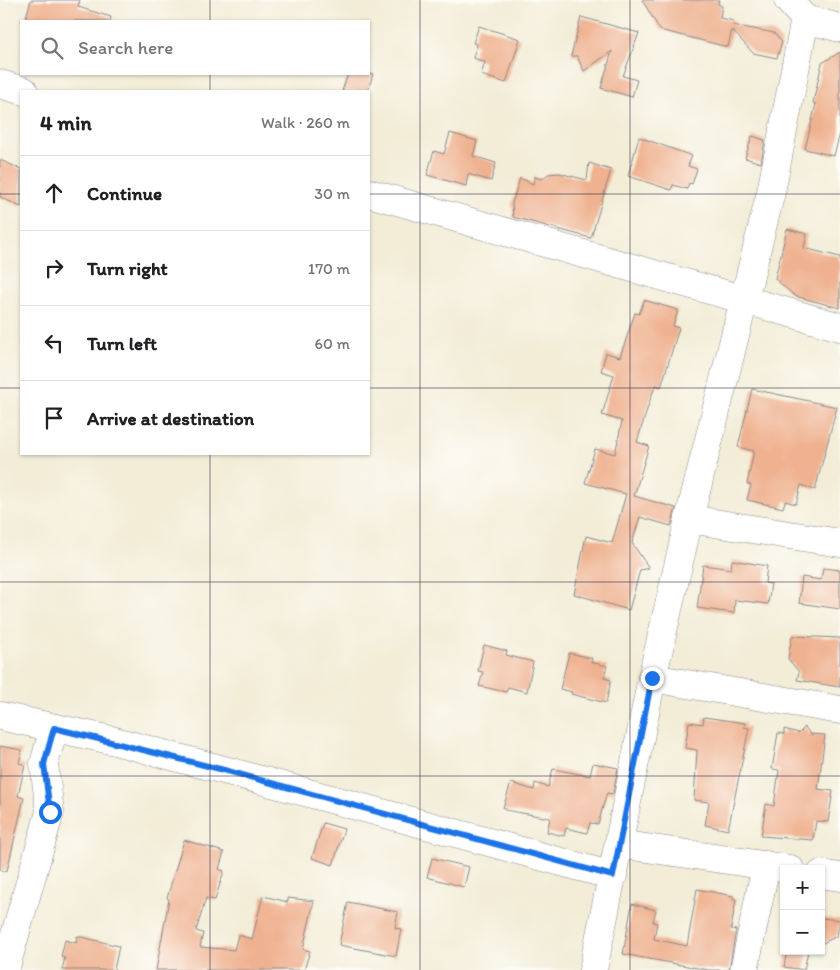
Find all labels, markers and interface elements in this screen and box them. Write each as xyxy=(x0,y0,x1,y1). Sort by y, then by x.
search box xyxy=(20,20,370,75)
icon: search xyxy=(38,34,66,62)
text: Search here xyxy=(78,36,173,59)
text: 4 min xyxy=(40,110,92,135)
text: Walk · 260 m xyxy=(261,113,350,132)
icon: ahead xyxy=(40,179,68,207)
text: Continue xyxy=(87,182,162,205)
text: 30 m xyxy=(314,184,350,203)
icon: right xyxy=(40,254,68,282)
text: Turn right xyxy=(87,257,168,280)
text: 170 m xyxy=(308,259,350,278)
icon: left xyxy=(40,329,68,357)
text: Turn left xyxy=(87,332,157,355)
text: 60 m xyxy=(315,334,350,353)
icon: arrive xyxy=(40,404,68,432)
text: Arrive at destination xyxy=(87,407,254,430)
route end xyxy=(641,667,664,690)
route start xyxy=(39,801,62,824)
map controls xyxy=(780,865,825,955)
button: + xyxy=(780,865,825,910)
button: − xyxy=(780,910,825,955)

